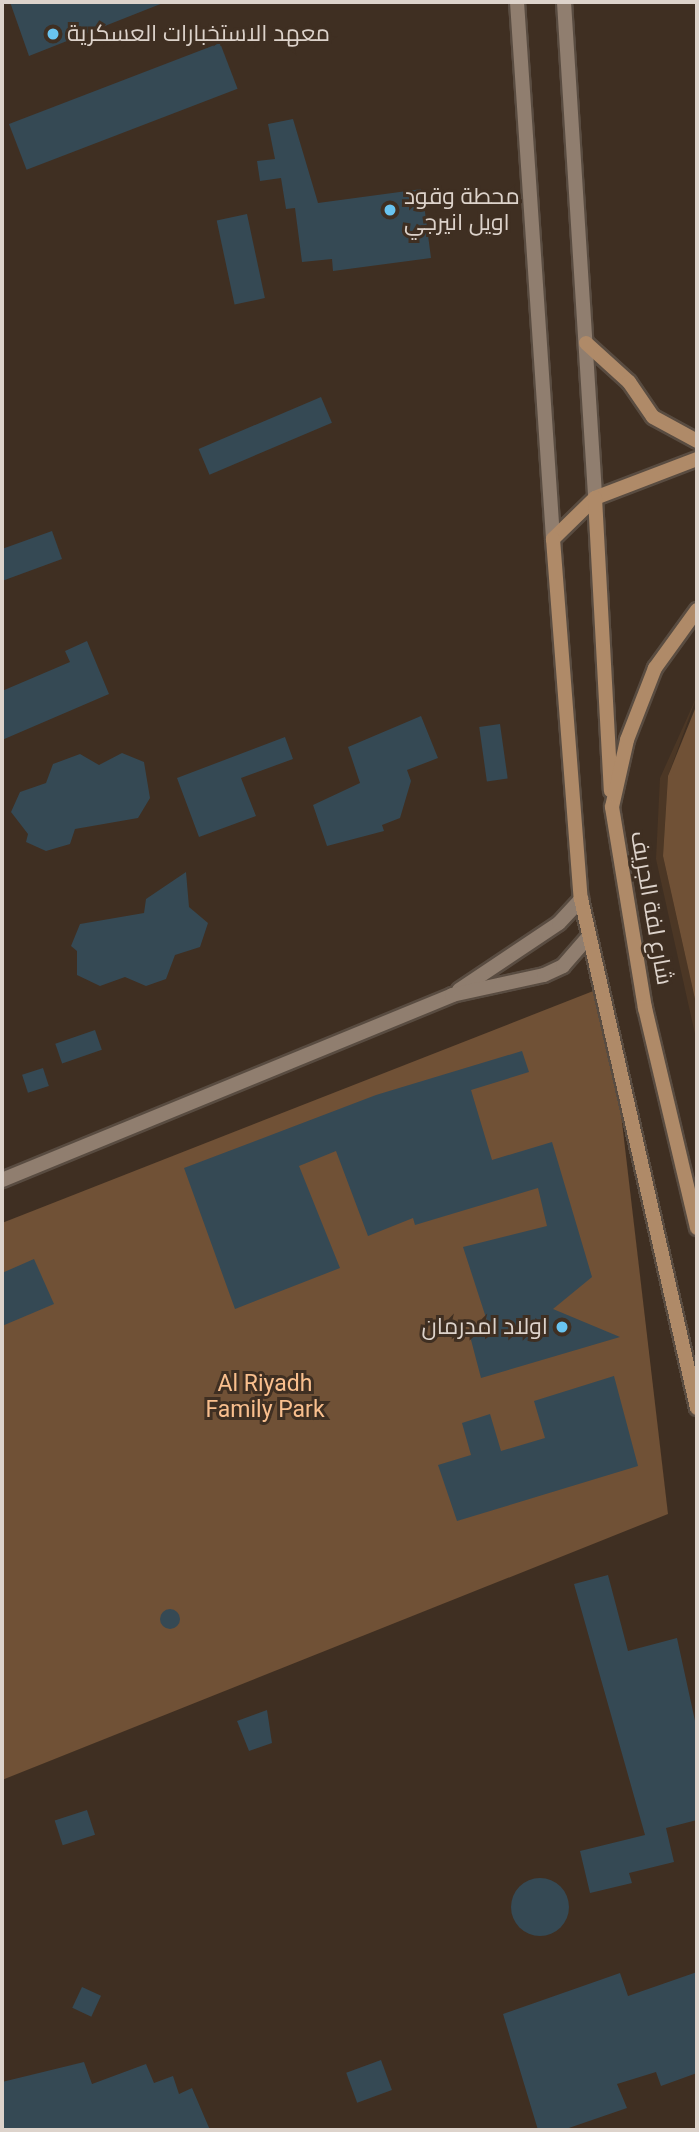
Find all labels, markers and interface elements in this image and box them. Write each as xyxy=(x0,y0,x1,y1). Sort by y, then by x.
place label: معهد الاستخبارات العسكرية xyxy=(67,20,330,48)
marker: معهد الاستخبارات العسكرية xyxy=(45,26,61,42)
place label: محطة وقود اويل انيرجي xyxy=(404,183,520,237)
marker: محطة وقود اويل انيرجي xyxy=(382,202,398,218)
street label: شارع لفة الجريف xyxy=(624,829,678,987)
place label: اولاد امدرمان xyxy=(421,1313,548,1341)
marker: اولاد امدرمان xyxy=(554,1319,570,1335)
park label: Al Riyadh Family Park xyxy=(205,1370,325,1424)

